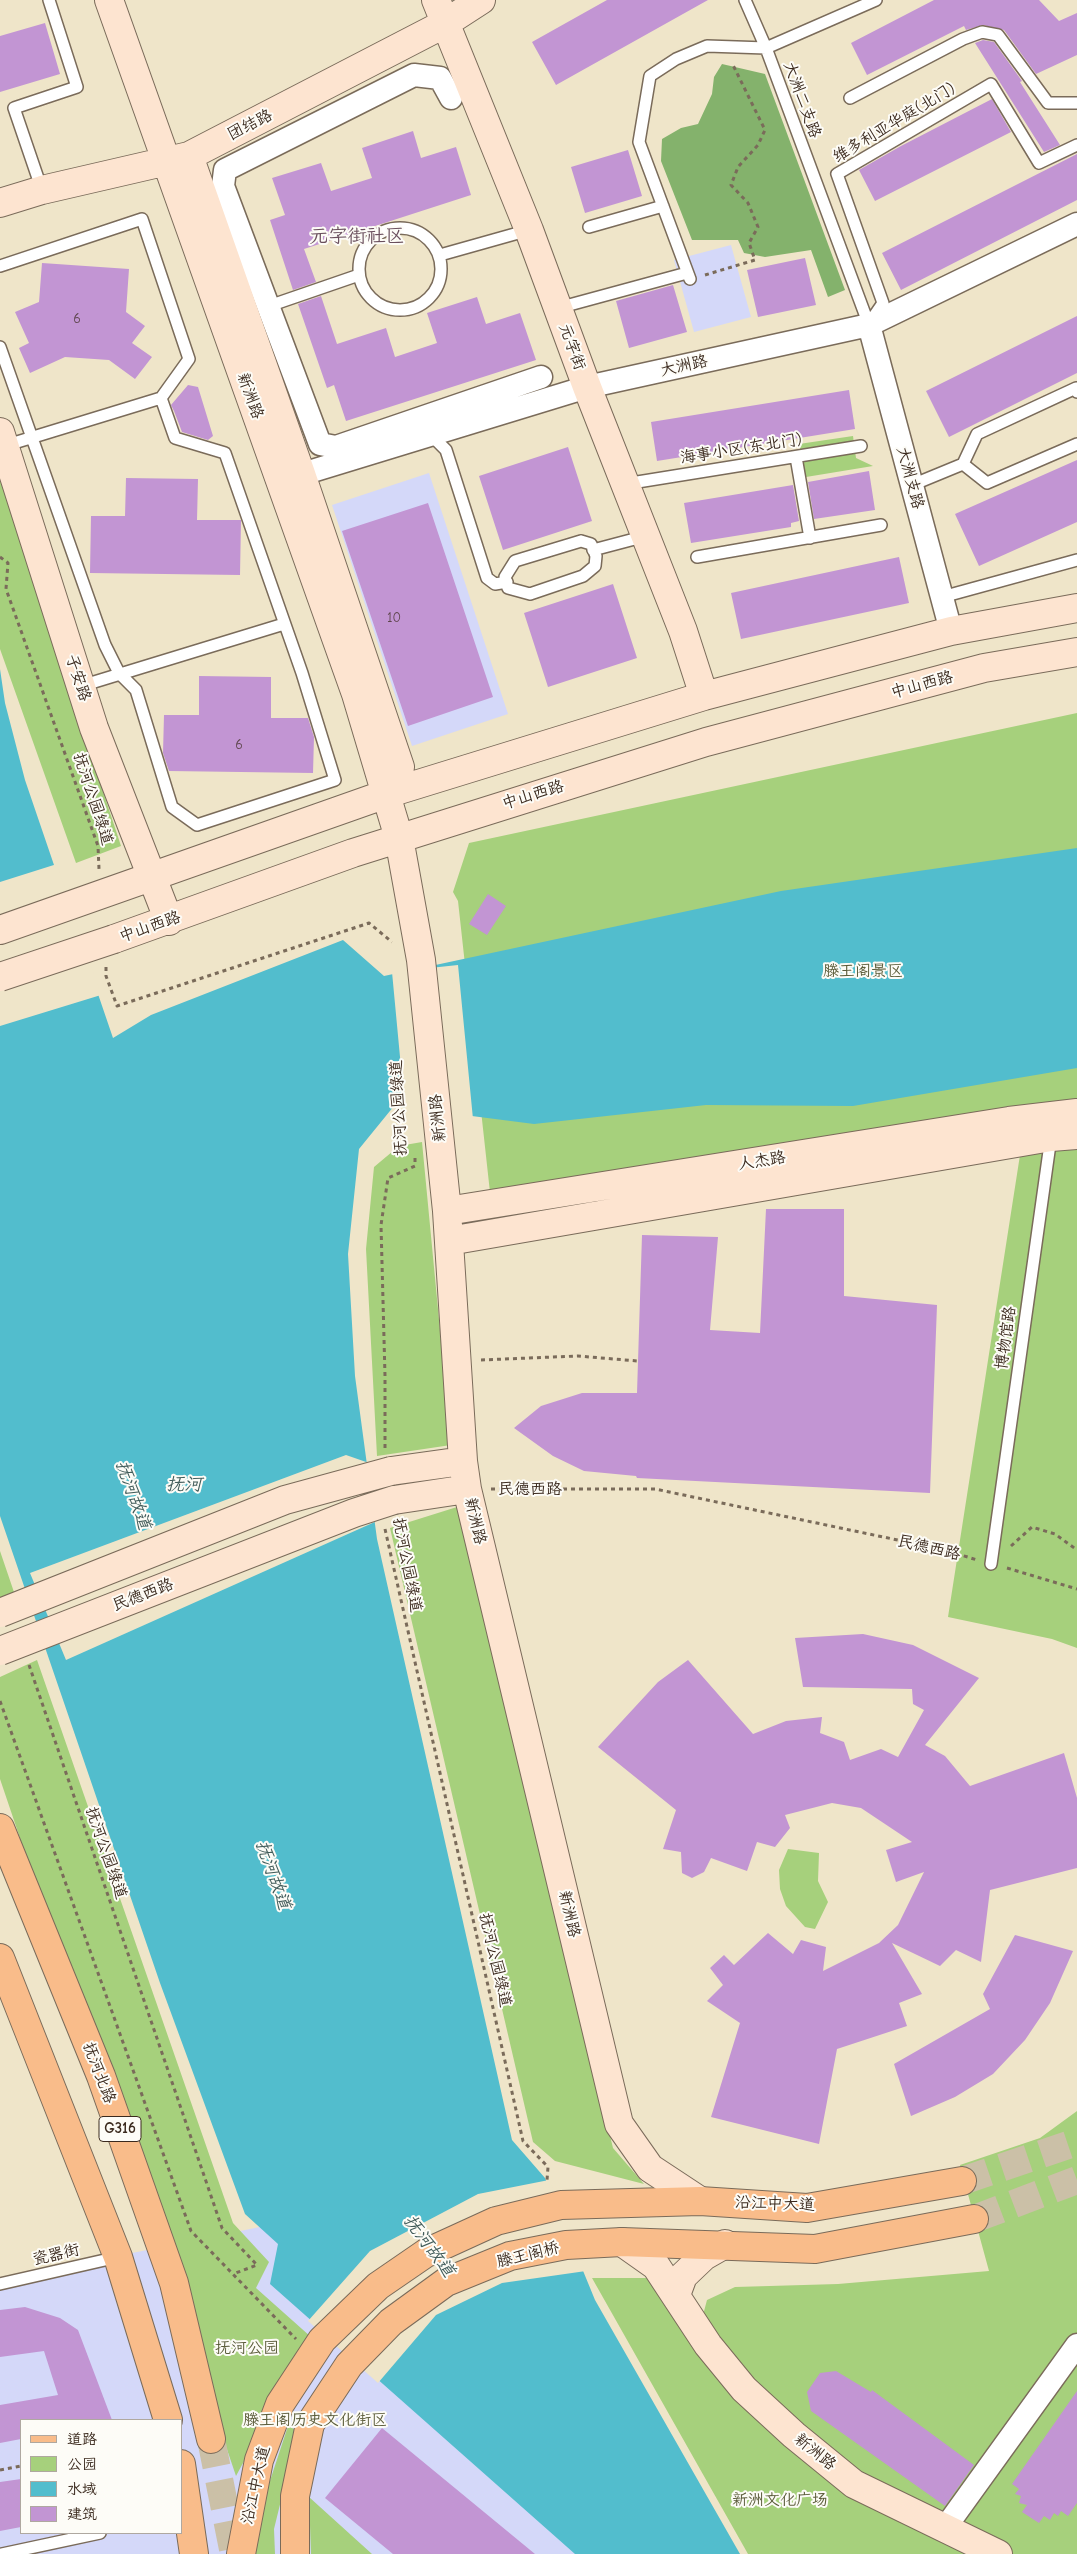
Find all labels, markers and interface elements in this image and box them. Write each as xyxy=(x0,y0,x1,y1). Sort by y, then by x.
street label: 大洲二支路 xyxy=(779,59,825,141)
street label: 维多利亚华庭(北门) xyxy=(829,79,959,167)
street label: 团结路 xyxy=(224,106,276,144)
district label: 元字街社区 xyxy=(310,226,404,248)
house number: 6 xyxy=(73,311,81,327)
street label: 元字街 xyxy=(555,321,589,373)
street label: 大洲路 xyxy=(659,352,709,380)
street label: 新洲路 xyxy=(233,370,267,422)
street label: 海事小区(东北门) xyxy=(679,430,803,468)
street label: 大洲支路 xyxy=(892,445,928,511)
house number: 10 xyxy=(387,610,401,626)
street label: 子安路 xyxy=(61,652,95,704)
street label: 中山西路 xyxy=(889,667,955,703)
house number: 6 xyxy=(235,737,243,753)
street label: 抚河公园绿道 xyxy=(69,750,117,848)
street label: 中山西路 xyxy=(500,776,566,814)
street label: 中山西路 xyxy=(117,908,183,946)
park label: 滕王阁景区 xyxy=(823,961,903,981)
street label: 抚河公园绿道 xyxy=(387,1060,411,1156)
street label: 新洲路 xyxy=(426,1093,450,1143)
street label: 人杰路 xyxy=(737,1148,787,1174)
street label: 博物馆路 xyxy=(992,1305,1020,1371)
water label: 抚河故道 xyxy=(111,1457,155,1533)
water label: 抚河 xyxy=(166,1474,202,1496)
street label: 民德西路 xyxy=(498,1479,562,1499)
street label: 新洲路 xyxy=(460,1495,490,1547)
street label: 抚河公园绿道 xyxy=(388,1516,426,1614)
street label: 民德西路 xyxy=(896,1531,962,1565)
street label: 民德西路 xyxy=(110,1575,176,1615)
street label: 抚河公园绿道 xyxy=(81,1804,131,1902)
water label: 抚河故道 xyxy=(251,1837,295,1913)
street label: 新洲路 xyxy=(554,1888,584,1940)
street label: 抚河公园绿道 xyxy=(475,1911,515,2009)
street label: 抚河北路 xyxy=(79,2040,119,2106)
road number: G316 xyxy=(99,2116,141,2142)
street label: 沿江中大道 xyxy=(735,2193,815,2215)
water label: 抚河故道 xyxy=(399,2211,459,2281)
street label: 滕王阁桥 xyxy=(495,2238,561,2272)
street label: 瓷器街 xyxy=(30,2240,82,2270)
park label: 抚河公园 xyxy=(215,2338,279,2358)
park label: 滕王阁历史文化街区 xyxy=(243,2410,387,2430)
legend xyxy=(20,2419,182,2534)
street label: 新洲路 xyxy=(790,2429,840,2475)
text: 道路 xyxy=(67,2430,97,2448)
street label: 沿江中大道 xyxy=(238,2444,274,2526)
text: 公园 xyxy=(67,2455,97,2473)
text: 水域 xyxy=(67,2480,97,2498)
park label: 新洲文化广场 xyxy=(732,2490,828,2510)
text: 建筑 xyxy=(67,2505,97,2523)

